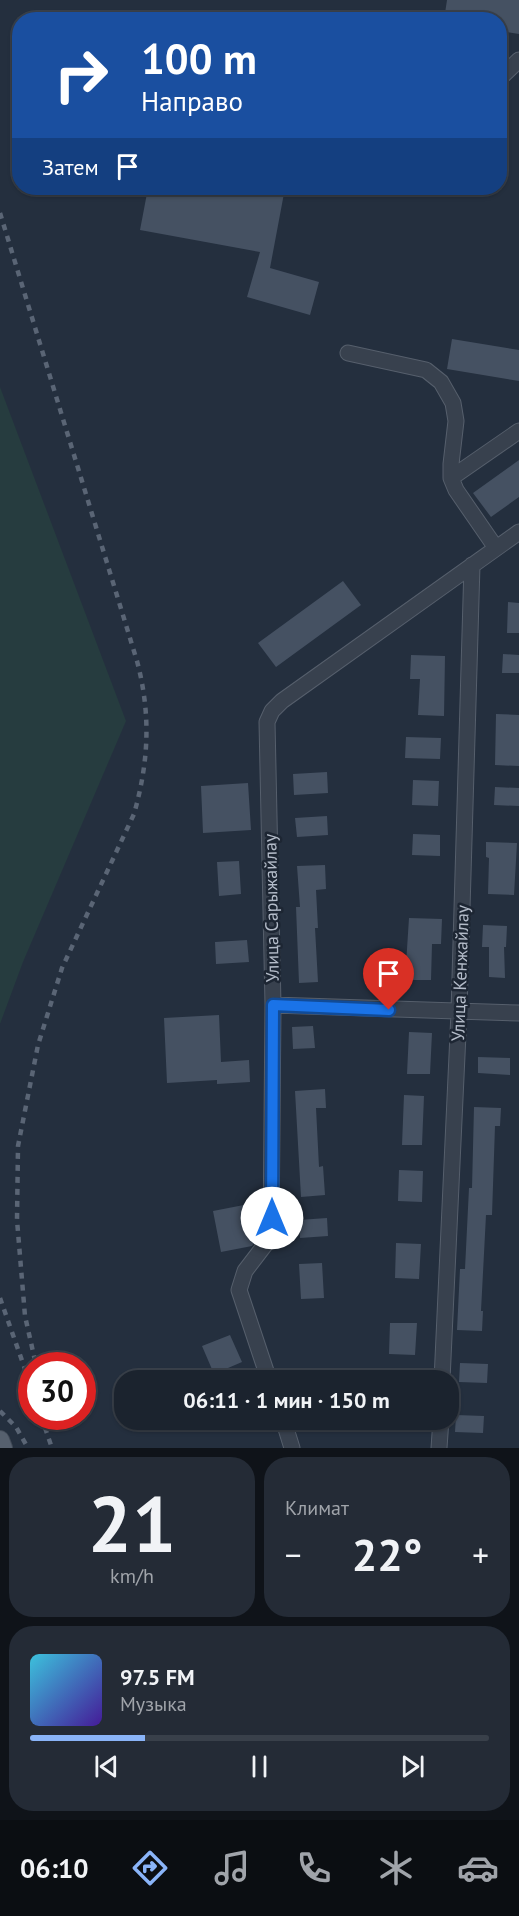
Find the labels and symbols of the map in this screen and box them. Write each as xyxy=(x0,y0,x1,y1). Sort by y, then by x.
street label: Улица Сарыжайлау xyxy=(258,833,284,983)
street label: Улица Кенжайлау xyxy=(446,904,474,1042)
pin xyxy=(363,948,414,1010)
position arrow xyxy=(240,1186,304,1250)
speed limit sign: 30 xyxy=(18,1352,96,1430)

